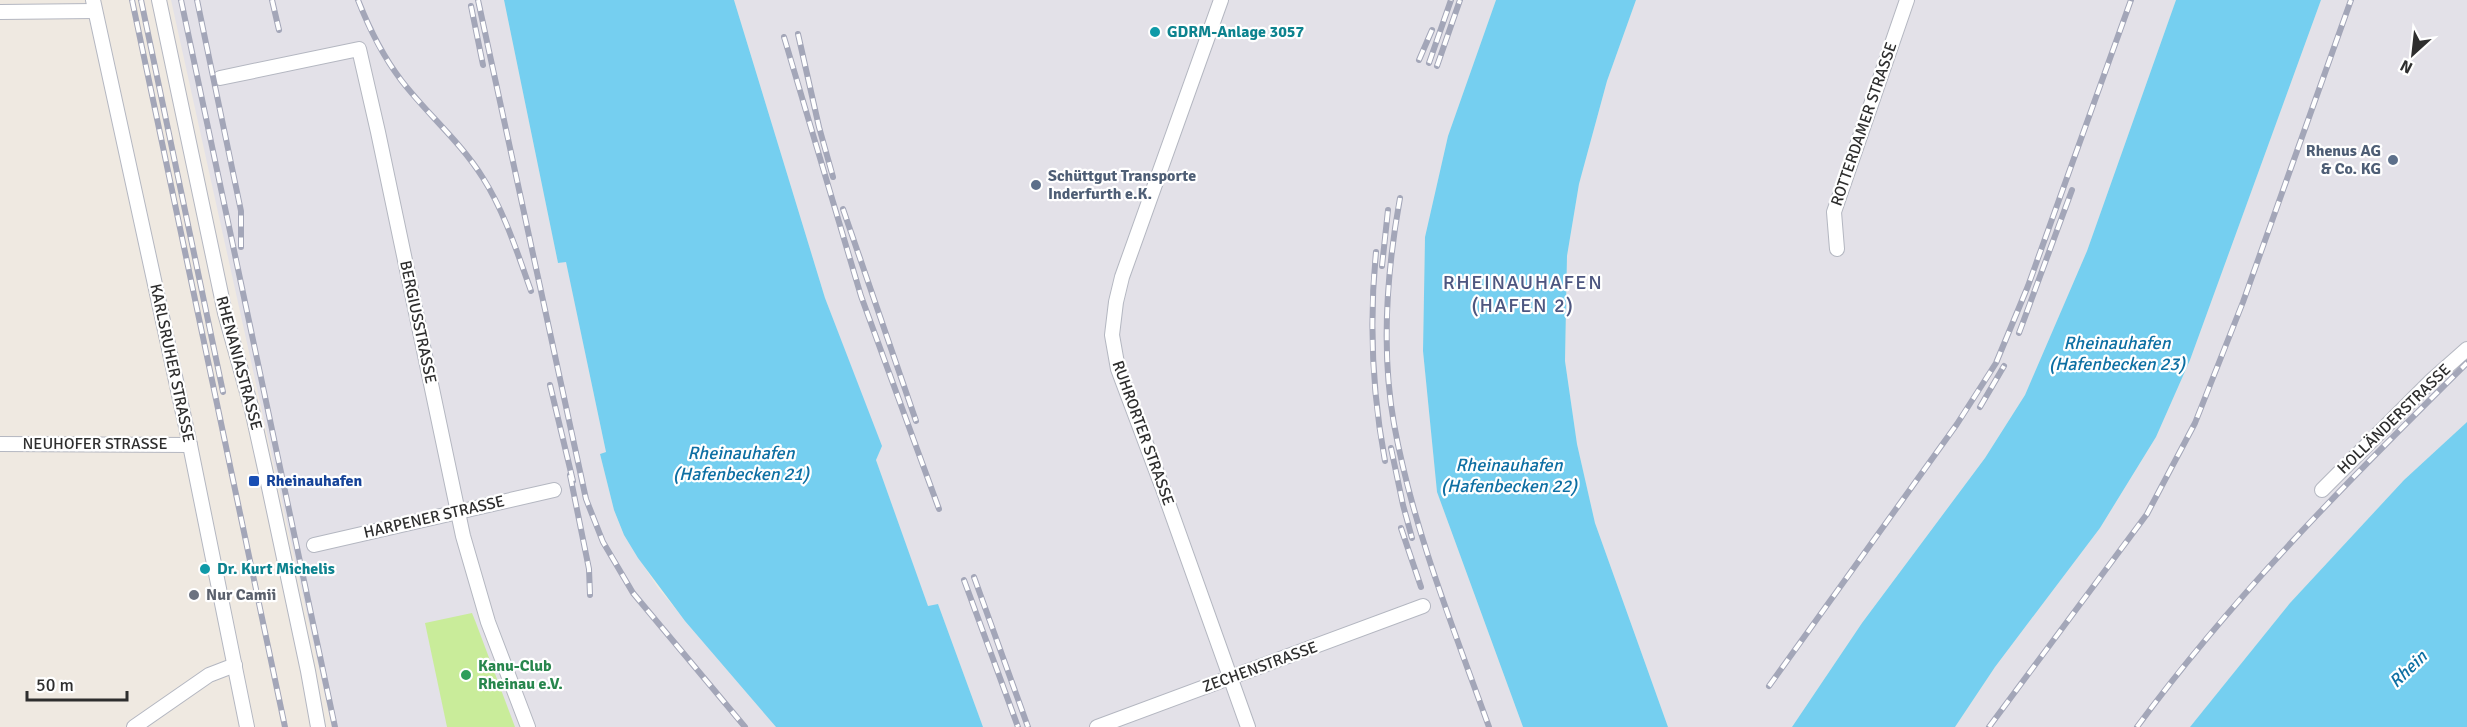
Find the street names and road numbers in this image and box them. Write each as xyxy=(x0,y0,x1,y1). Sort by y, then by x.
street label: ROTTERDAMER STRASSE xyxy=(1827,39,1901,209)
street label: BERGIUSSTRASSE xyxy=(395,259,441,385)
street label: KARLSRUHER STRASSE xyxy=(145,282,199,444)
street label: RHENANIASTRASSE xyxy=(211,294,267,432)
street label: RUHRORTER STRASSE xyxy=(1107,358,1179,508)
street label: HOLLÄNDERSTRASSE xyxy=(2333,360,2455,478)
street label: NEUHOFER STRASSE xyxy=(22,434,168,454)
street label: HARPENER STRASSE xyxy=(362,491,506,543)
street label: ZECHENSTRASSE xyxy=(1200,637,1320,697)

